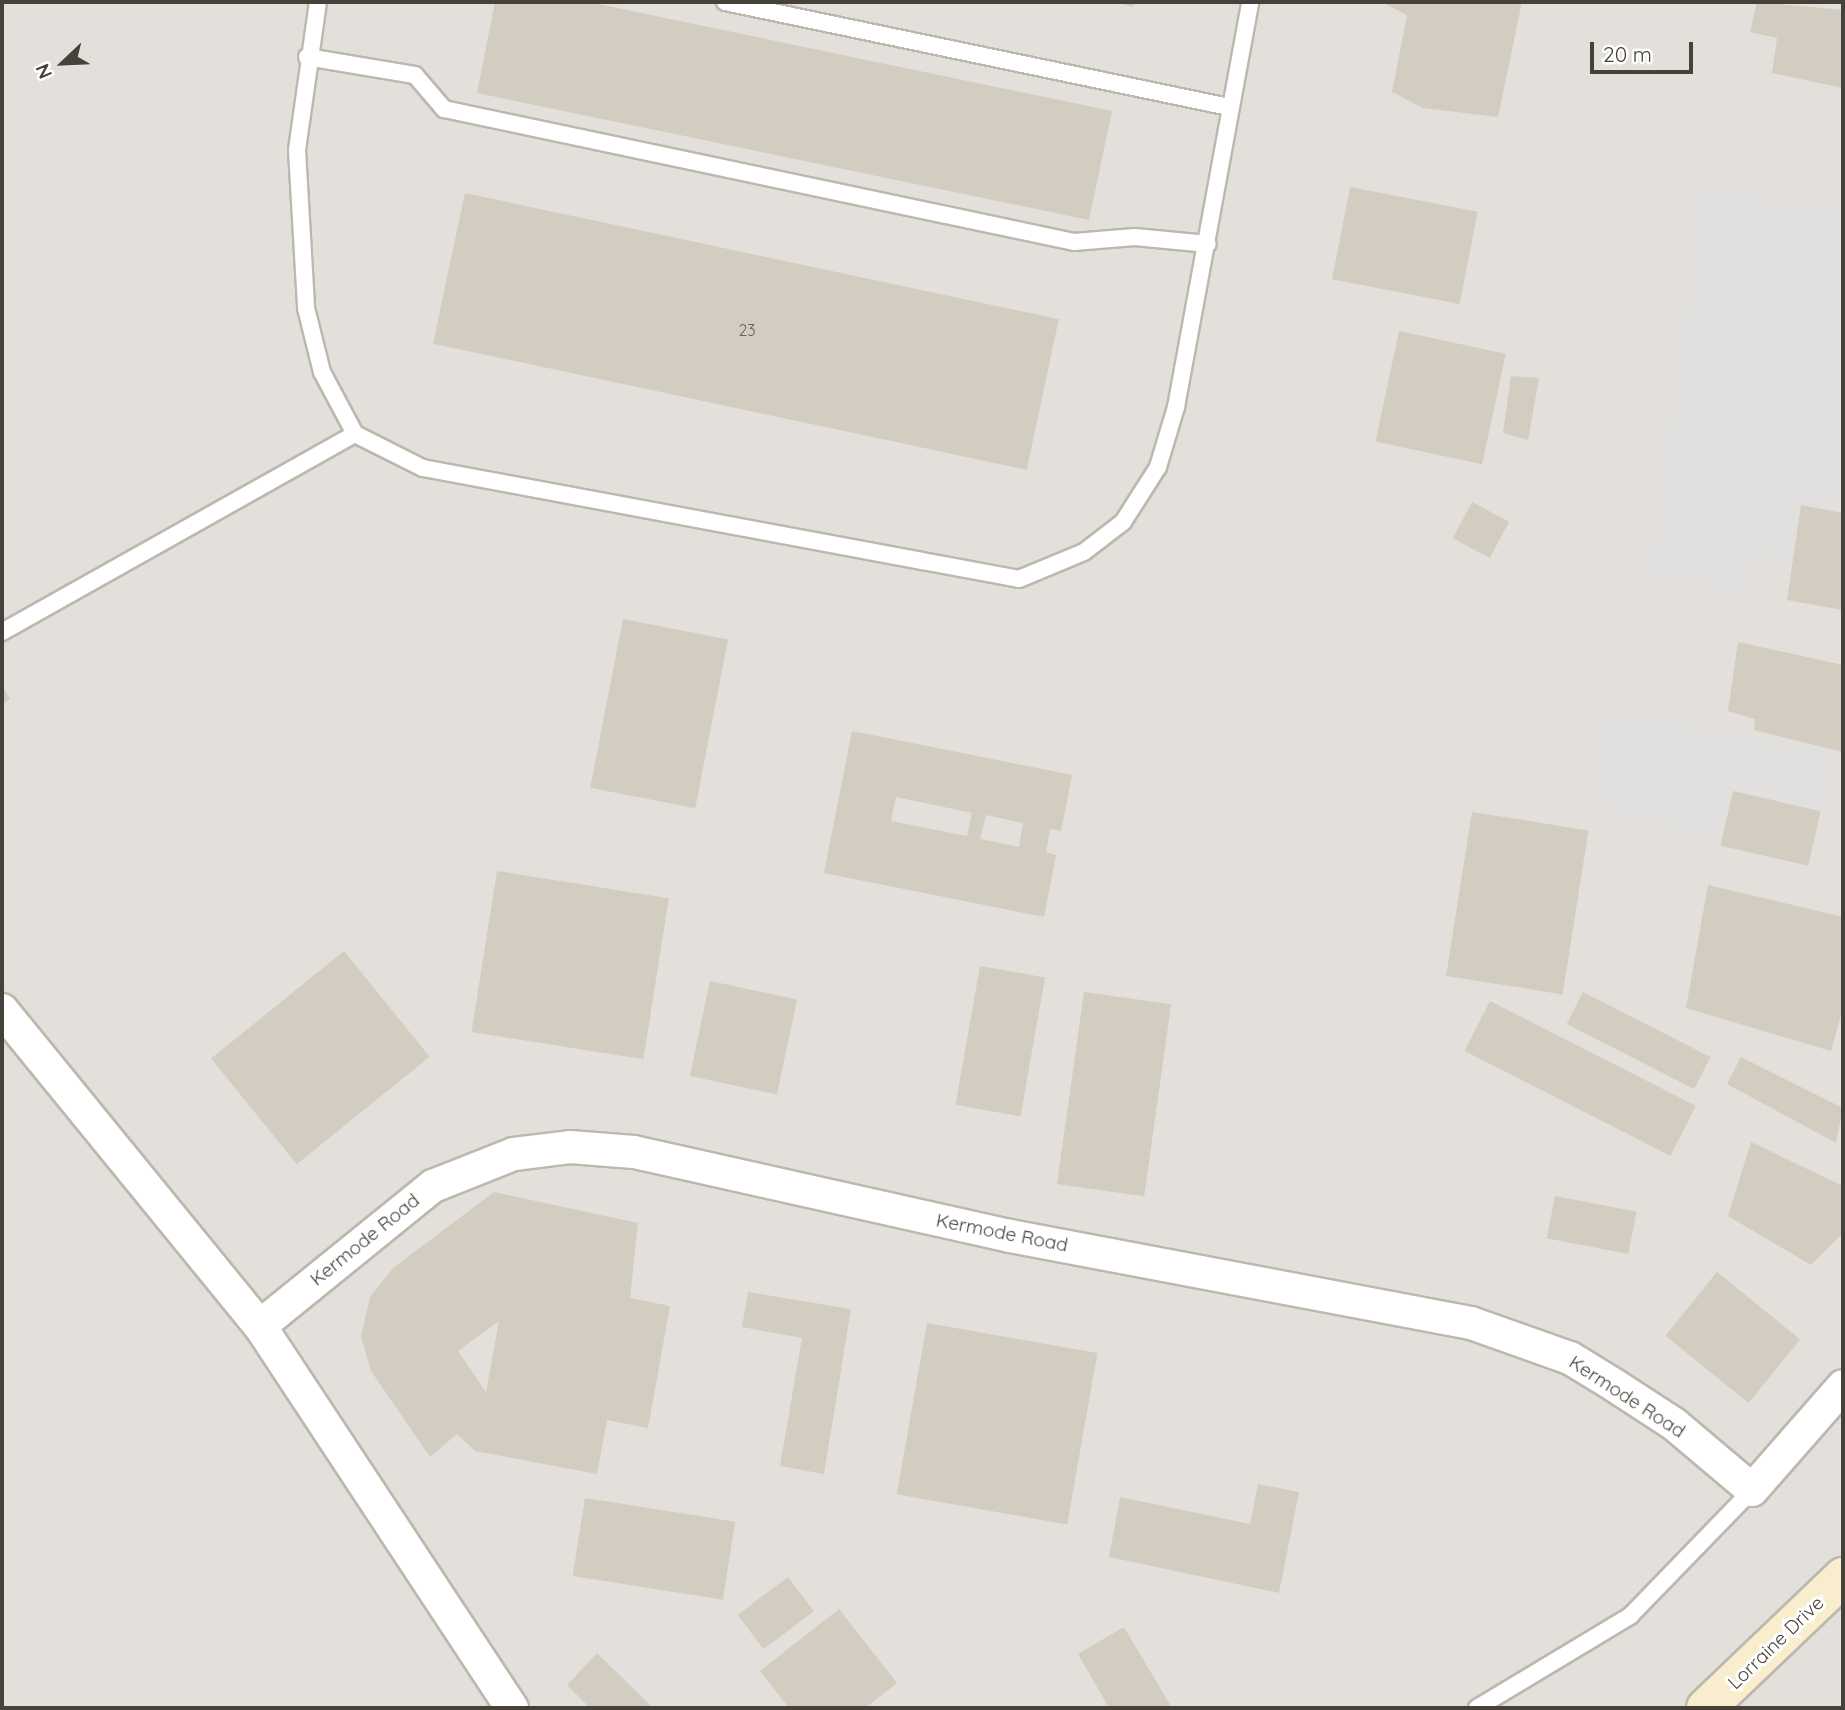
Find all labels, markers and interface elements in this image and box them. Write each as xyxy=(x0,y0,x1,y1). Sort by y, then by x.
north arrow xyxy=(28,28,98,98)
scale bar xyxy=(1593,28,1696,72)
text: 20 m xyxy=(1603,41,1652,67)
text: N xyxy=(30,60,57,82)
house number: 23 xyxy=(738,320,756,340)
street label: Kermode Road xyxy=(306,1189,424,1291)
street label: Kermode Road xyxy=(934,1209,1070,1257)
street label: Kermode Road xyxy=(1565,1351,1689,1443)
street label: Lorraine Drive xyxy=(1723,1592,1829,1694)

